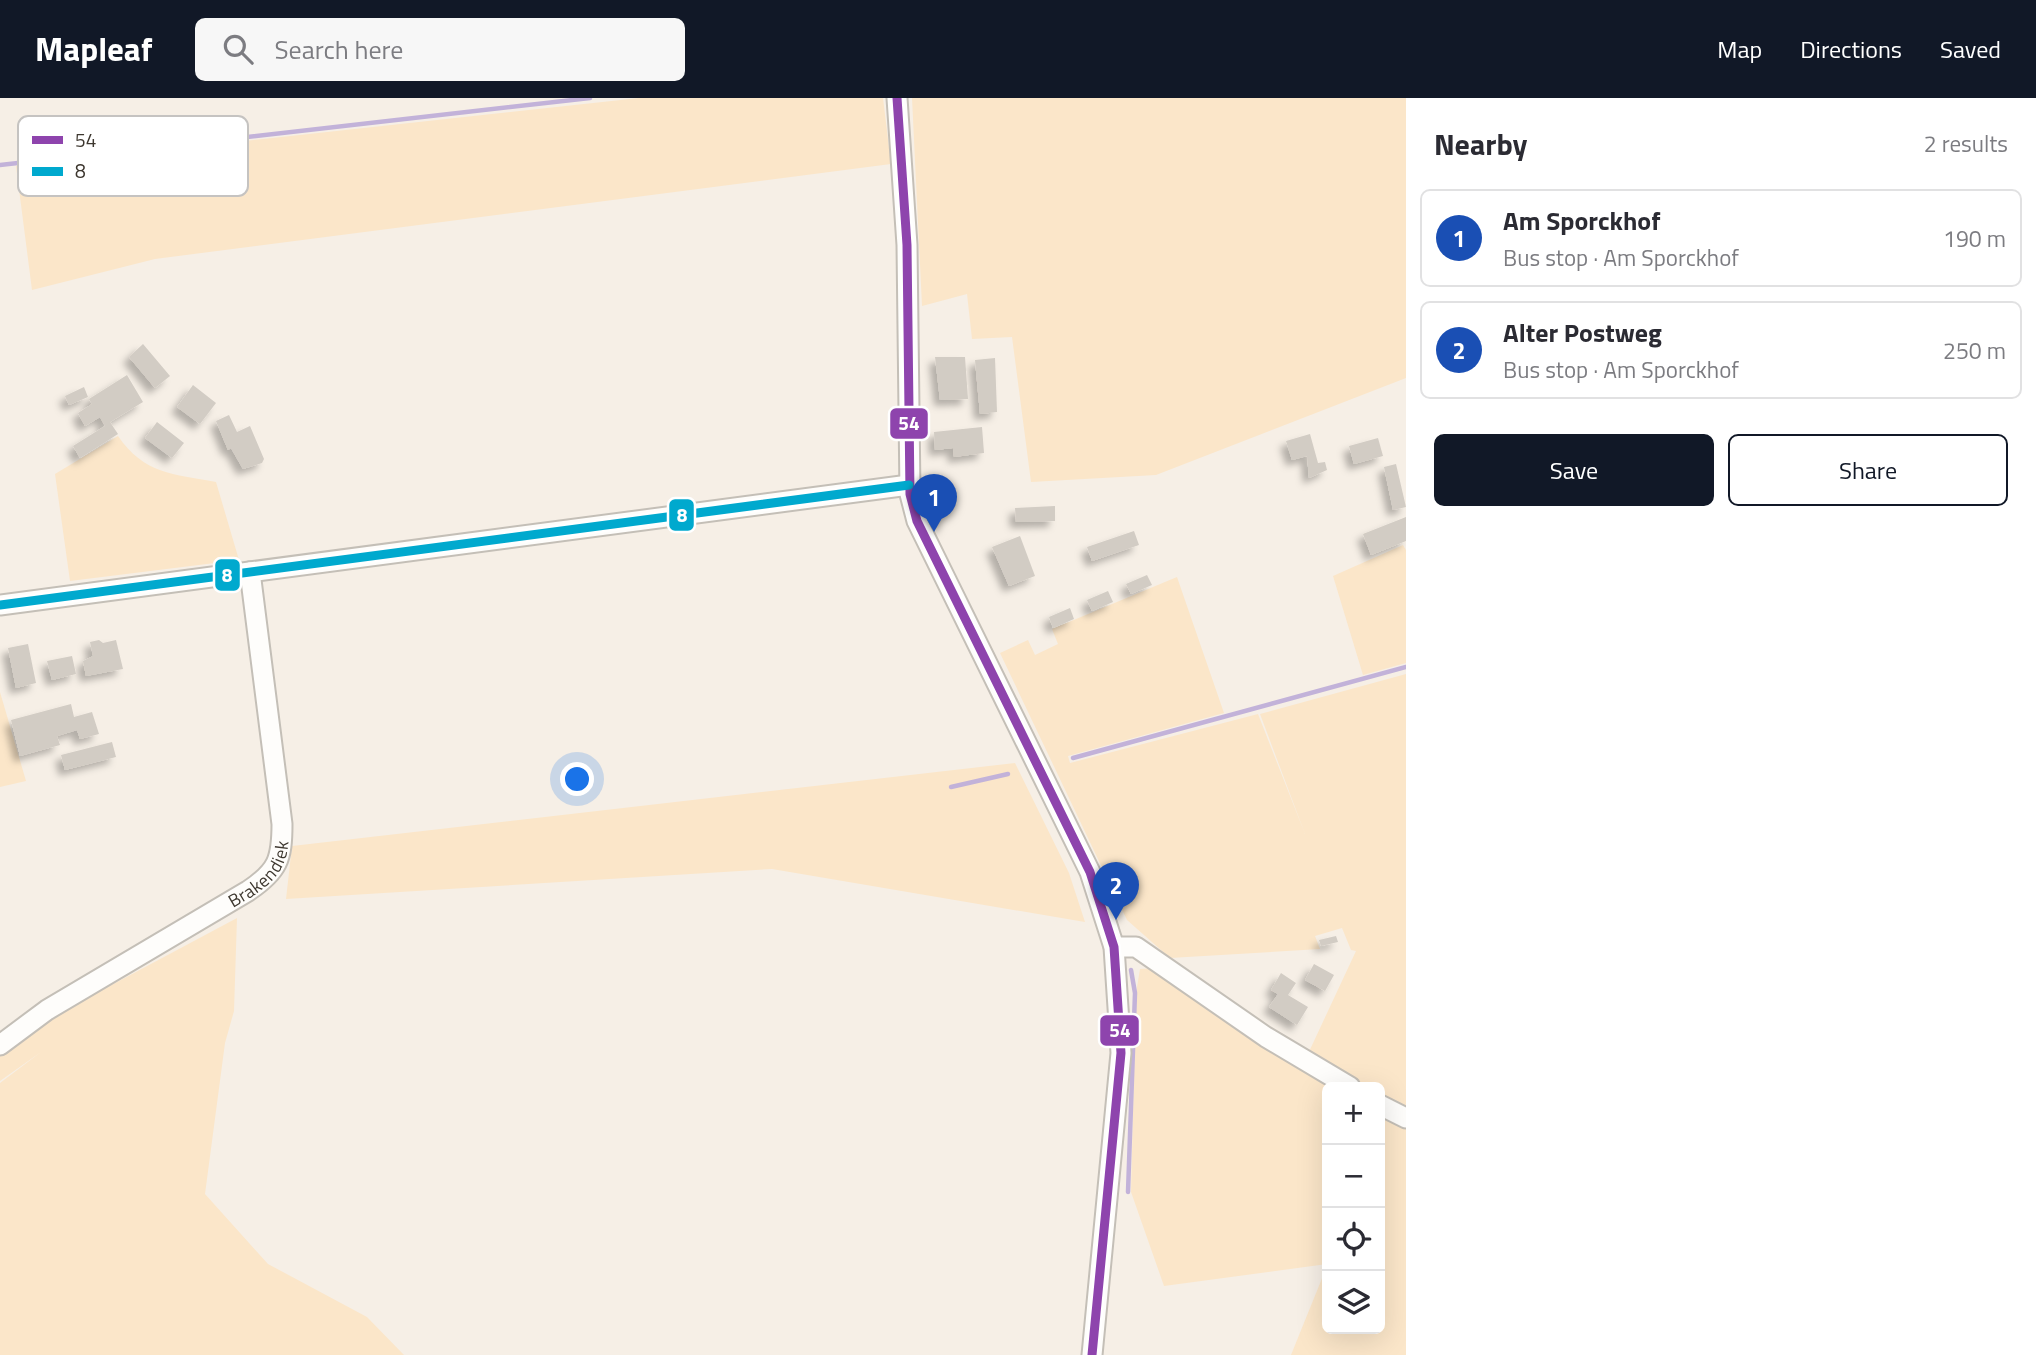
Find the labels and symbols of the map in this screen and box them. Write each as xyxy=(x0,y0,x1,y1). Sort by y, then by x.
legend xyxy=(18,116,248,196)
text: 54 xyxy=(75,125,96,154)
text: 8 xyxy=(75,156,86,185)
line badge: 54 xyxy=(889,407,929,440)
text: 54 xyxy=(898,408,920,437)
pin: 1 xyxy=(911,474,957,532)
line badge: 8 xyxy=(668,498,695,532)
text: 8 xyxy=(677,500,688,529)
line badge: 8 xyxy=(214,558,241,592)
text: 8 xyxy=(222,560,233,589)
your location xyxy=(560,762,594,796)
street label: Brakendiek xyxy=(223,839,295,914)
pin: 2 xyxy=(1093,862,1139,920)
line badge: 54 xyxy=(1099,1014,1140,1047)
text: 54 xyxy=(1109,1015,1131,1044)

